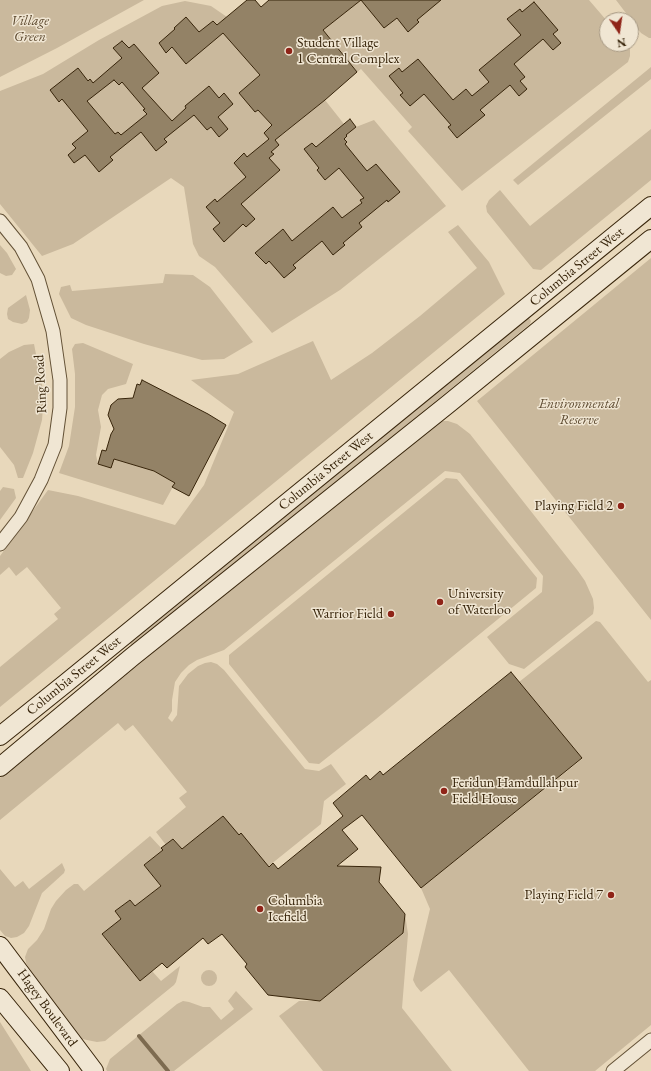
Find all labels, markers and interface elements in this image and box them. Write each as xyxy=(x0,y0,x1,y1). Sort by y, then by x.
north arrow xyxy=(599,12,639,52)
park label: Village Green xyxy=(11,13,49,46)
place label: Student Village 1 Central Complex xyxy=(297,35,400,68)
text: N xyxy=(616,35,627,51)
marker: Student Village 1 Central Complex xyxy=(284,46,294,56)
street label: Columbia Street West xyxy=(526,224,628,310)
street label: Ring Road xyxy=(31,354,51,414)
park label: Environmental Reserve xyxy=(539,396,619,428)
street label: Columbia Street West xyxy=(275,428,377,514)
place label: Playing Field 2 xyxy=(535,498,613,514)
marker: Playing Field 2 xyxy=(616,501,626,511)
place label: University of Waterloo xyxy=(448,586,511,618)
marker: University of Waterloo xyxy=(435,597,445,607)
place label: Warrior Field xyxy=(312,606,383,622)
marker: Warrior Field xyxy=(386,609,396,619)
street label: Columbia Street West xyxy=(23,633,125,719)
place label: Feridun Hamdullahpur Field House xyxy=(452,775,578,808)
marker: Feridun Hamdullahpur Field House xyxy=(439,786,449,796)
place label: Playing Field 7 xyxy=(525,887,603,903)
marker: Playing Field 7 xyxy=(606,890,616,900)
place label: Columbia Icefield xyxy=(268,893,323,926)
marker: Columbia Icefield xyxy=(255,904,265,914)
street label: Hagey Boulevard xyxy=(13,966,81,1050)

